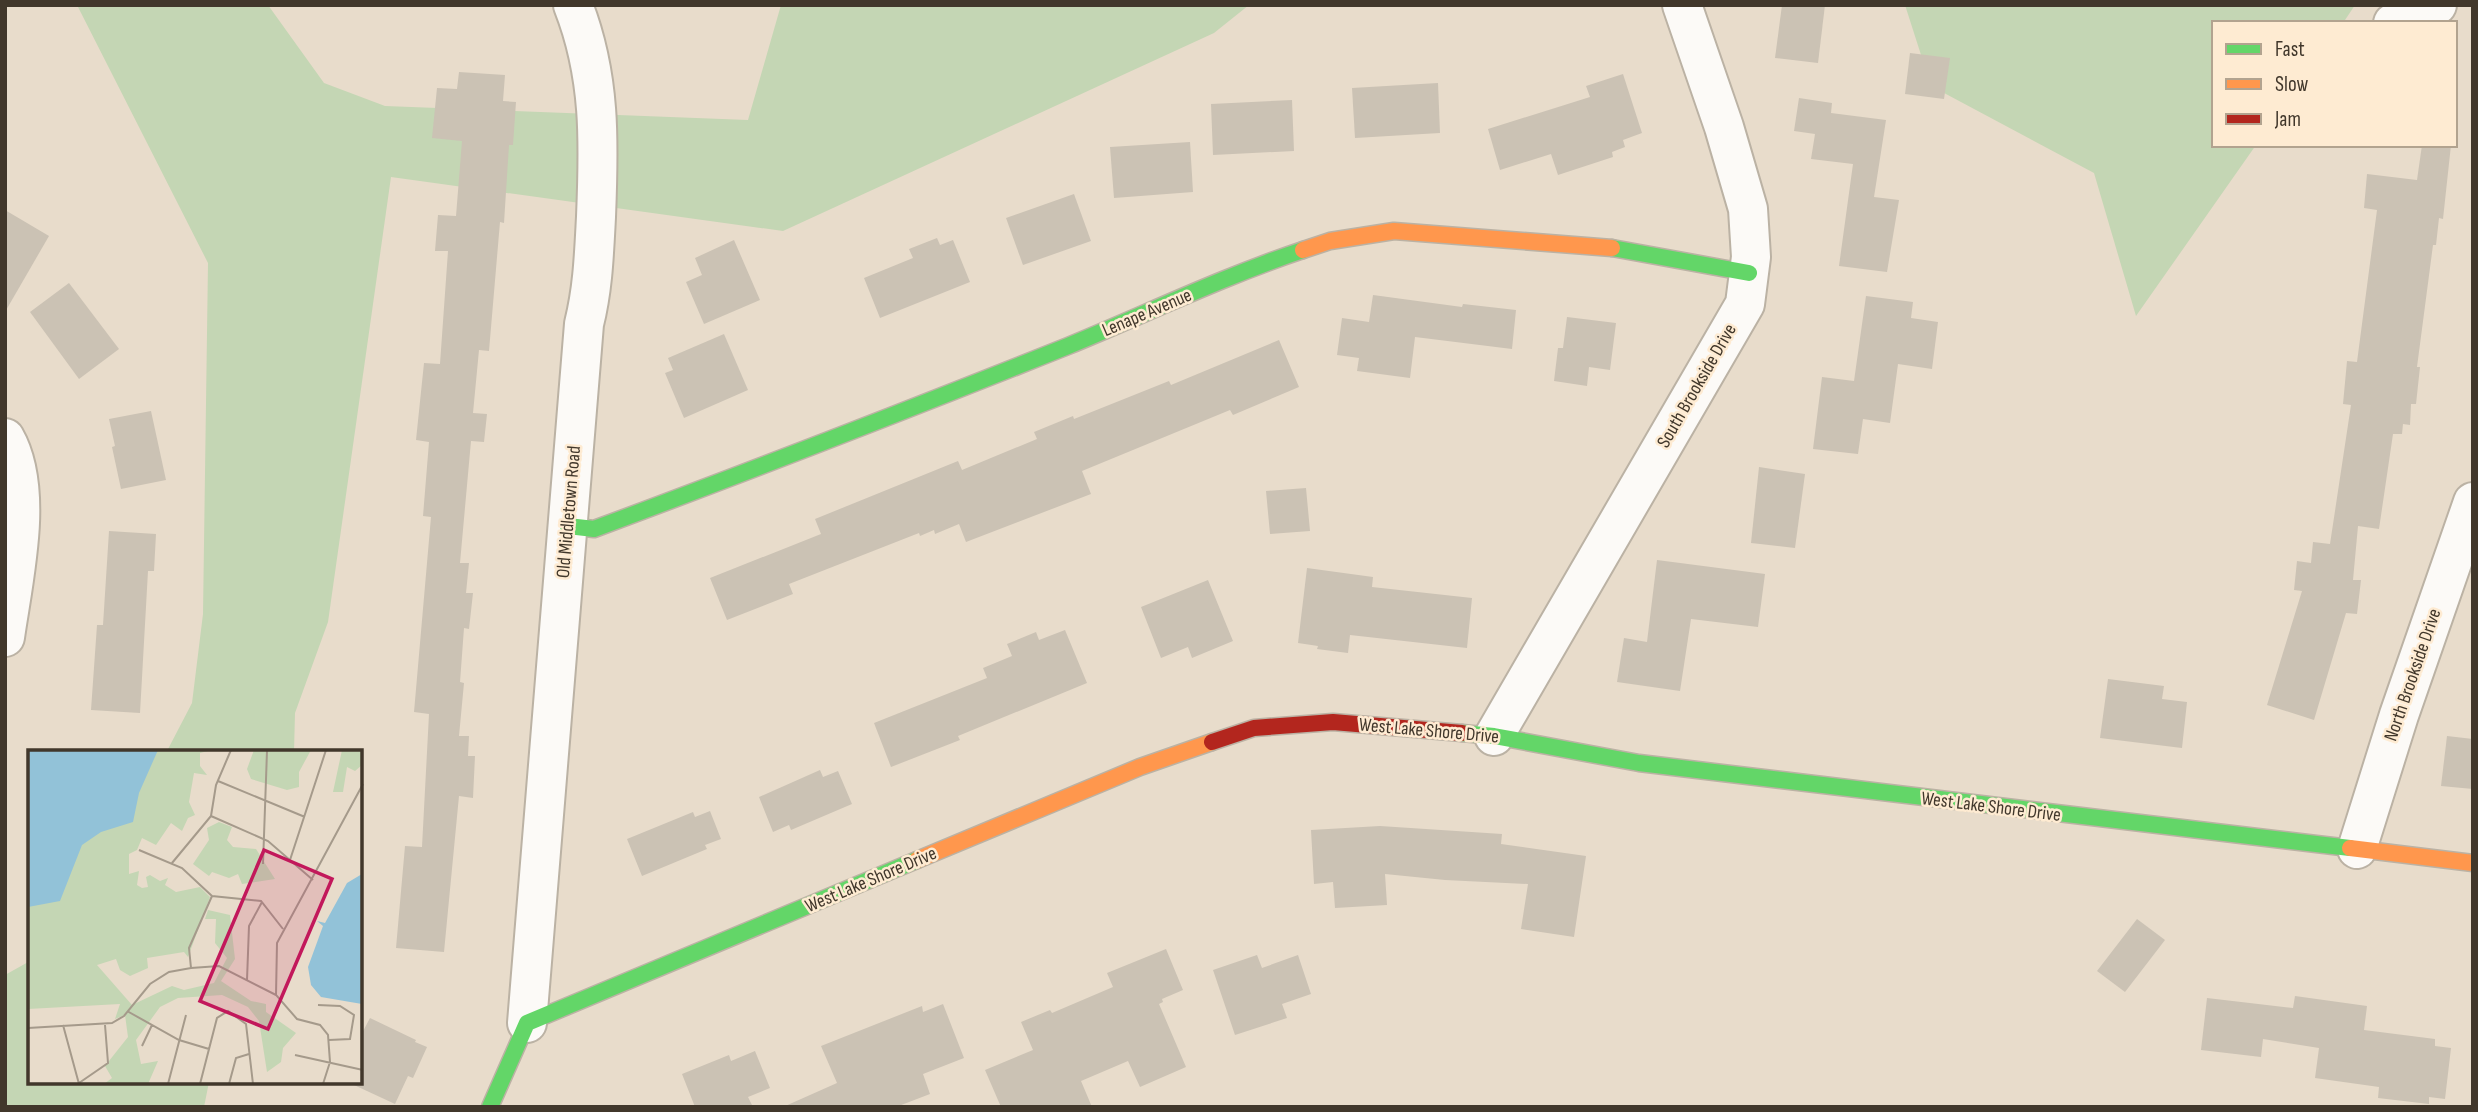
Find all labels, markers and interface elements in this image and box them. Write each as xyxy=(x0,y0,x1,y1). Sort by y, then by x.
legend xyxy=(2212,21,2457,147)
text: Fast xyxy=(2275,37,2305,62)
text: Slow xyxy=(2275,72,2309,97)
text: Jam xyxy=(2274,107,2301,132)
street label: Lenape Avenue xyxy=(1099,284,1195,342)
street label: South Brookside Drive xyxy=(1652,320,1742,452)
street label: Old Middletown Road xyxy=(552,445,586,579)
street label: North Brookside Drive xyxy=(2380,606,2446,744)
street label: West Lake Shore Drive xyxy=(1358,713,1500,749)
inset map xyxy=(28,750,362,1084)
street label: West Lake Shore Drive xyxy=(1920,787,2062,827)
street label: West Lake Shore Drive xyxy=(802,842,940,918)

